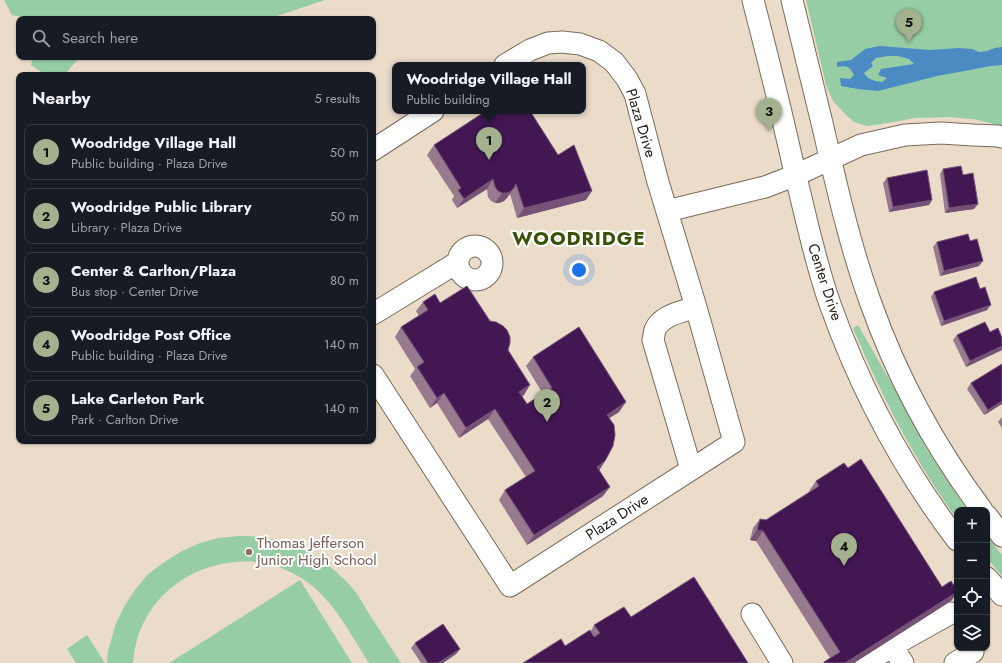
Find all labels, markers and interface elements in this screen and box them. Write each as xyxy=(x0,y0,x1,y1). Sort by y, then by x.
pin: 5 xyxy=(896,9,922,42)
search box xyxy=(16,16,376,60)
icon: search xyxy=(30,27,52,49)
text: Search here xyxy=(62,27,138,49)
popup xyxy=(392,62,586,114)
text: Woodridge Village Hall xyxy=(406,68,572,90)
text: Nearby xyxy=(32,86,90,110)
street label: Plaza Drive xyxy=(620,86,662,160)
text: 5 results xyxy=(314,89,360,108)
text: Public building xyxy=(406,90,490,109)
pin: 3 xyxy=(756,98,782,131)
pin: 1 xyxy=(476,127,502,160)
text: Woodridge Village Hall xyxy=(71,132,236,154)
text: 1 xyxy=(43,143,49,162)
text: 50 m xyxy=(330,143,359,162)
text: Public building · Plaza Drive xyxy=(71,154,227,173)
text: Woodridge Public Library xyxy=(71,196,252,218)
text: 2 xyxy=(42,207,50,226)
text: 50 m xyxy=(330,207,359,226)
text: Library · Plaza Drive xyxy=(71,218,182,237)
district label: WOODRIDGE xyxy=(512,225,646,252)
street label: Center Drive xyxy=(802,240,848,324)
text: Center & Carlton/Plaza xyxy=(71,260,236,282)
your location xyxy=(569,260,589,280)
text: 3 xyxy=(42,271,50,290)
text: 80 m xyxy=(330,271,359,290)
text: Bus stop · Center Drive xyxy=(71,282,198,301)
text: Woodridge Post Office xyxy=(71,324,231,346)
text: 4 xyxy=(41,335,51,354)
text: 140 m xyxy=(324,335,359,354)
text: Public building · Plaza Drive xyxy=(71,346,227,365)
text: Lake Carleton Park xyxy=(71,388,205,410)
pin: 2 xyxy=(534,389,560,422)
text: 5 xyxy=(42,399,50,418)
text: 140 m xyxy=(324,399,359,418)
text: Park · Carlton Drive xyxy=(71,410,178,429)
street label: Plaza Drive xyxy=(581,488,653,546)
map controls xyxy=(954,507,990,651)
button: + xyxy=(954,507,990,543)
place label: Thomas Jefferson Junior High School xyxy=(255,532,377,571)
pin: 4 xyxy=(831,533,857,566)
button: − xyxy=(954,543,990,579)
marker: Thomas Jefferson Junior High School xyxy=(244,547,254,557)
button: locate xyxy=(954,579,990,615)
button: layers xyxy=(954,615,990,651)

